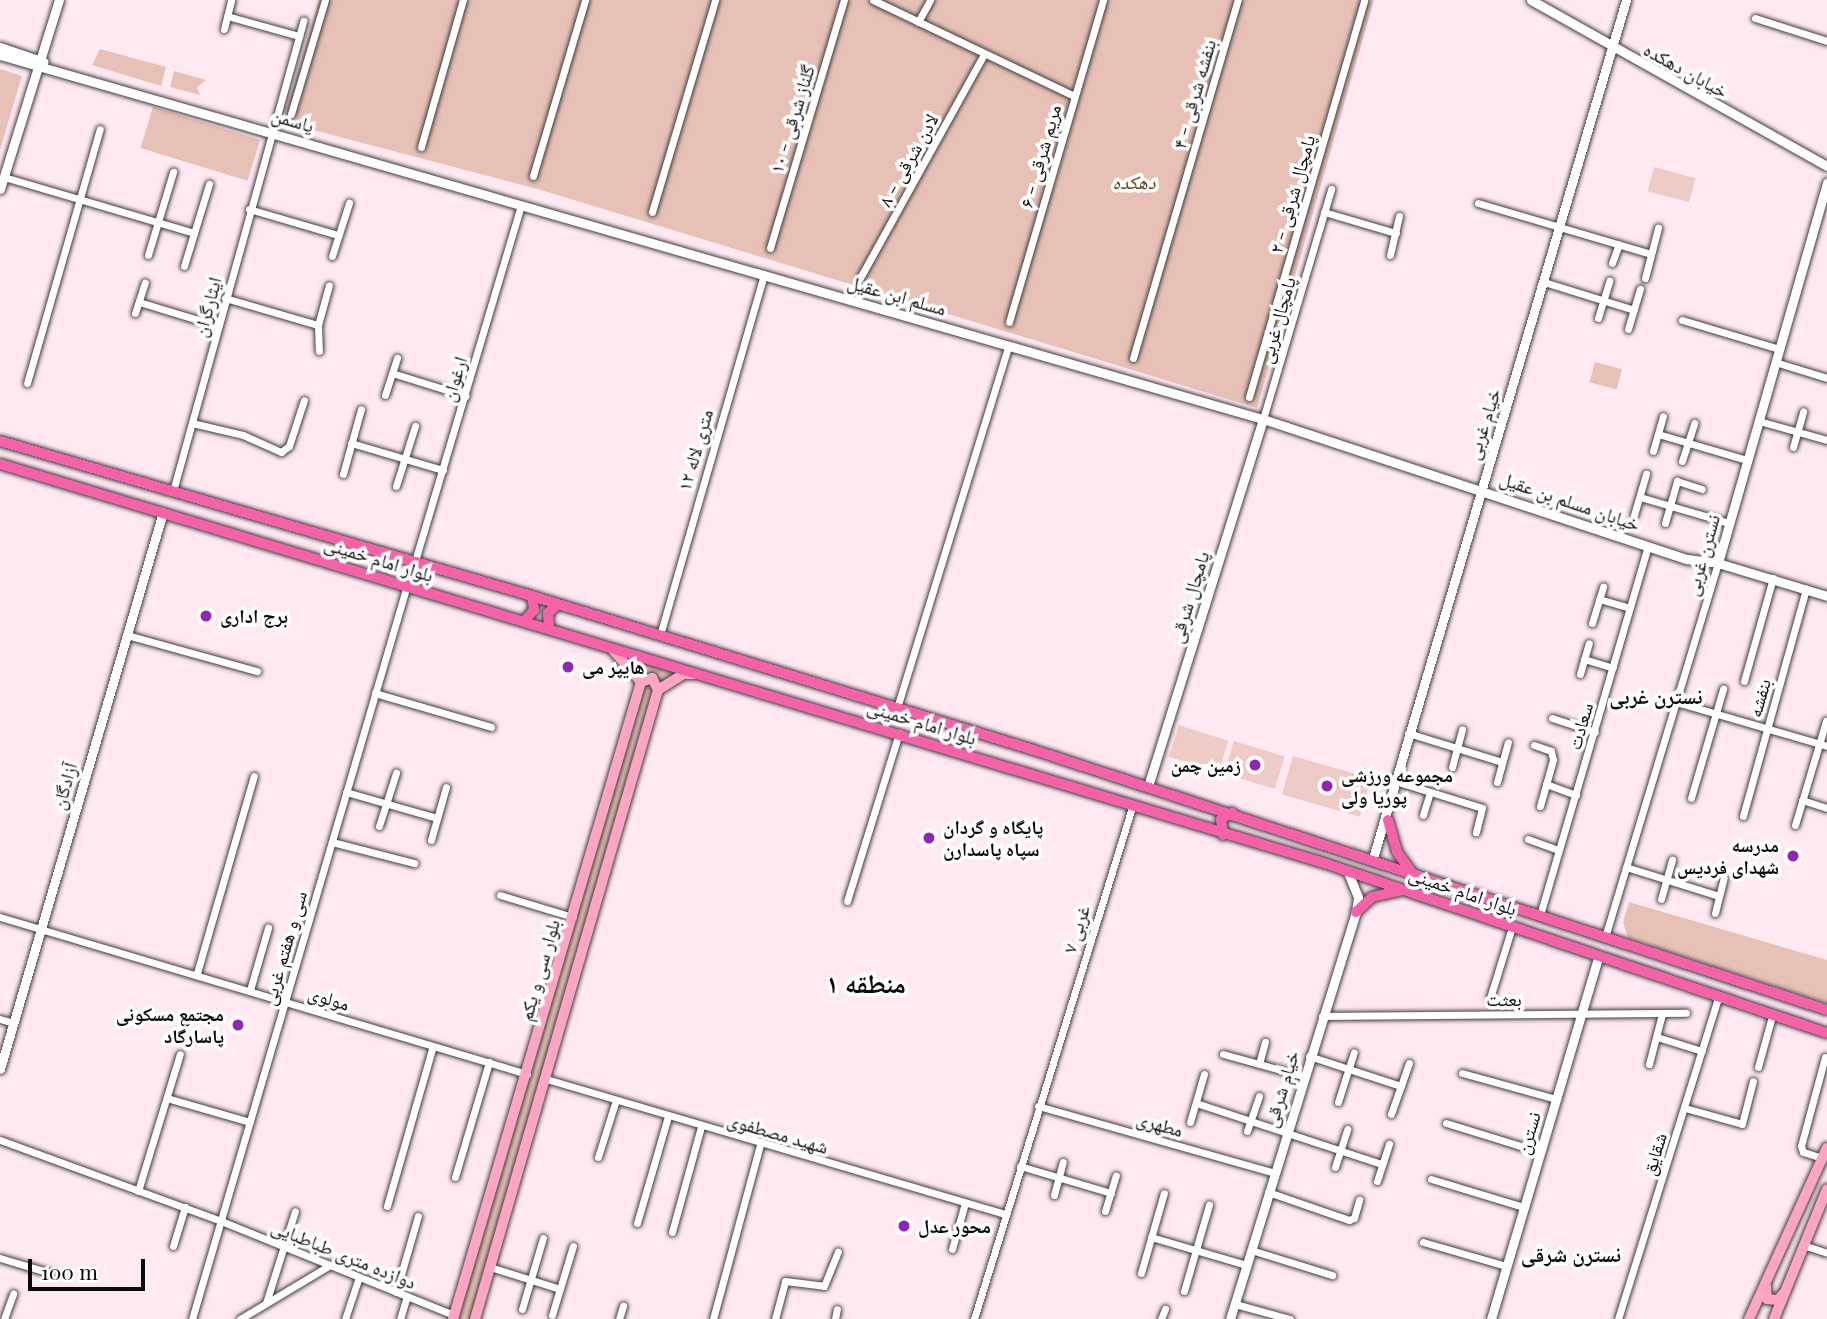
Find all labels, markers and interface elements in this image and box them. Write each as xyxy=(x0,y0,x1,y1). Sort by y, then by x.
street label: بنفشه شرقی - ۴ xyxy=(1168,37,1220,151)
street label: خیابان دهکده xyxy=(1640,38,1732,102)
street label: گلناز شرقی - ۱۰ xyxy=(765,62,819,176)
street label: مریم شرقی - ۶ xyxy=(1014,102,1066,210)
street label: یاسمن xyxy=(269,103,317,137)
street label: لادن شرقی - ۸ xyxy=(873,110,943,210)
street label: پامچال شرقی - ۲ xyxy=(1264,132,1320,256)
park label: دهکده xyxy=(1113,171,1155,193)
street label: مسلم ابن عقیل xyxy=(845,270,949,320)
street label: ایثارگران xyxy=(188,274,226,340)
street label: پامچال غربی xyxy=(1254,274,1300,366)
street label: ارغوان xyxy=(436,354,472,404)
street label: خیام غربی xyxy=(1461,386,1505,462)
street label: ۱۲ متری لاله xyxy=(672,407,718,493)
street label: خیابان مسلم بن عقیل xyxy=(1497,466,1643,536)
street label: نسترن غربی xyxy=(1679,512,1725,598)
street label: بلوار امام خمینی xyxy=(322,532,436,586)
street label: پامچال شرقی xyxy=(1164,548,1214,646)
place label: برج اداری xyxy=(220,605,288,627)
marker: برج اداری xyxy=(198,608,214,624)
place label: هایپر می xyxy=(582,656,645,678)
marker: هایپر می xyxy=(560,659,576,675)
street label: بنفشه xyxy=(1743,676,1775,720)
district label: نسترن غربی xyxy=(1609,682,1703,708)
street label: بلوار امام خمینی xyxy=(865,695,979,749)
street label: سعادت xyxy=(1562,700,1598,752)
place label: زمین چمن xyxy=(1171,754,1241,776)
marker: زمین چمن xyxy=(1247,757,1263,773)
street label: آزادگان xyxy=(46,760,82,812)
place label: مجموعه ورزشی پوریا ولی xyxy=(1341,764,1453,808)
marker: مجموعه ورزشی پوریا ولی xyxy=(1319,778,1335,794)
place label: پایگاه و گردان سپاه پاسدارن xyxy=(943,816,1043,860)
marker: پایگاه و گردان سپاه پاسدارن xyxy=(921,830,937,846)
place label: مدرسه شهدای فردیس xyxy=(1677,834,1779,878)
marker: مدرسه شهدای فردیس xyxy=(1785,848,1801,864)
street label: بلوار امام خمینی xyxy=(1406,862,1520,920)
street label: سی و هفتم غربی xyxy=(257,888,311,1008)
street label: ۷ غربی xyxy=(1058,902,1094,956)
street label: بلوار سی و یکم xyxy=(514,917,564,1023)
district label: منطقه ۱ xyxy=(826,967,906,999)
street label: مولوی xyxy=(305,981,353,1015)
street label: بعثت xyxy=(1486,988,1522,1010)
place label: مجتمع مسکونی پاسارگاد xyxy=(116,1003,224,1047)
marker: مجتمع مسکونی پاسارگاد xyxy=(230,1017,246,1033)
street label: خیام شرقی xyxy=(1259,1048,1303,1130)
street label: مطهری xyxy=(1134,1107,1186,1141)
street label: شهید مصطفوی xyxy=(725,1108,831,1158)
street label: نسترن xyxy=(1511,1109,1545,1157)
street label: شقایق xyxy=(1637,1130,1671,1178)
street label: دوازده متری طباطبایی xyxy=(268,1215,420,1293)
place label: محور عدل xyxy=(918,1215,991,1237)
marker: محور عدل xyxy=(896,1218,912,1234)
district label: نسترن شرقی xyxy=(1521,1240,1621,1266)
scale bar xyxy=(32,1246,149,1290)
text: 100 m xyxy=(41,1257,98,1285)

